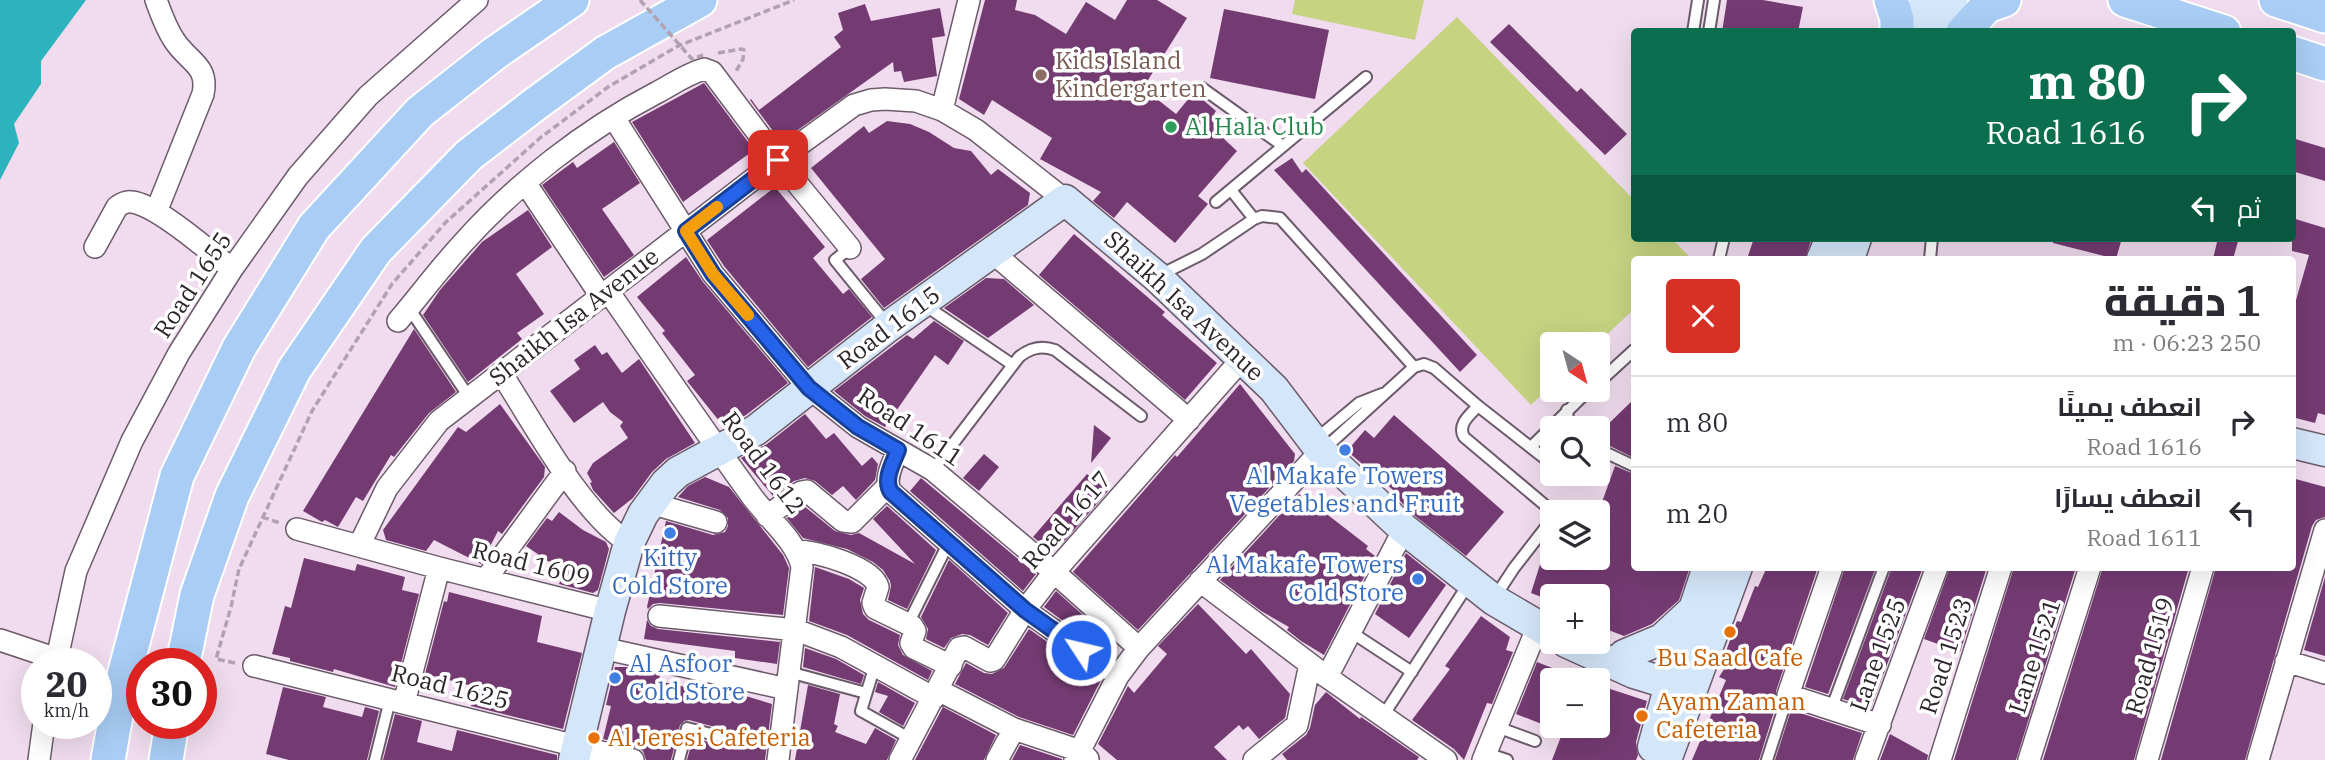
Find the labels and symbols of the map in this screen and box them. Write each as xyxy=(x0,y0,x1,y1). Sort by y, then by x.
place label: Kids Island Kindergarten xyxy=(1055,44,1207,104)
marker: Kids Island Kindergarten xyxy=(1033,67,1049,83)
place label: Al Hala Club xyxy=(1185,110,1324,142)
marker: Al Hala Club xyxy=(1163,119,1179,135)
pin xyxy=(748,130,808,190)
street label: Shaikh Isa Avenue xyxy=(1098,223,1271,388)
street label: Road 1655 xyxy=(146,225,238,344)
street label: Shaikh Isa Avenue xyxy=(482,240,665,393)
street label: Road 1615 xyxy=(831,278,946,376)
north arrow xyxy=(1540,332,1610,402)
street label: Road 1611 xyxy=(852,379,969,473)
street label: Road 1612 xyxy=(715,405,813,520)
marker: Al Makafe Towers Vegetables and Fruit xyxy=(1337,442,1353,458)
place label: Al Makafe Towers Vegetables and Fruit xyxy=(1229,459,1461,519)
street label: Road 1617 xyxy=(1015,463,1118,575)
marker: Kitty Cold Store xyxy=(662,525,678,541)
street label: Road 1609 xyxy=(469,533,594,593)
place label: Kitty Cold Store xyxy=(612,541,728,601)
place label: Al Makafe Towers Cold Store xyxy=(1206,548,1404,608)
marker: Al Makafe Towers Cold Store xyxy=(1410,571,1426,587)
street label: Lane 1525 xyxy=(1842,593,1912,716)
street label: Road 1523 xyxy=(1911,593,1979,718)
street label: Road 1519 xyxy=(2117,593,2181,718)
street label: Lane 1521 xyxy=(2000,594,2068,717)
position arrow xyxy=(1044,613,1118,687)
marker: Bu Saad Cafe xyxy=(1722,624,1738,640)
place label: Bu Saad Cafe xyxy=(1657,641,1803,673)
place label: Al Asfoor Cold Store xyxy=(629,647,745,707)
speed limit sign: 30 xyxy=(126,648,217,739)
street label: Road 1625 xyxy=(388,656,513,716)
marker: Al Asfoor Cold Store xyxy=(607,670,623,686)
place label: Ayam Zaman Cafeteria xyxy=(1656,685,1806,745)
marker: Ayam Zaman Cafeteria xyxy=(1634,708,1650,724)
place label: Al Jeresi Cafeteria xyxy=(608,721,811,753)
marker: Al Jeresi Cafeteria xyxy=(586,730,602,746)

